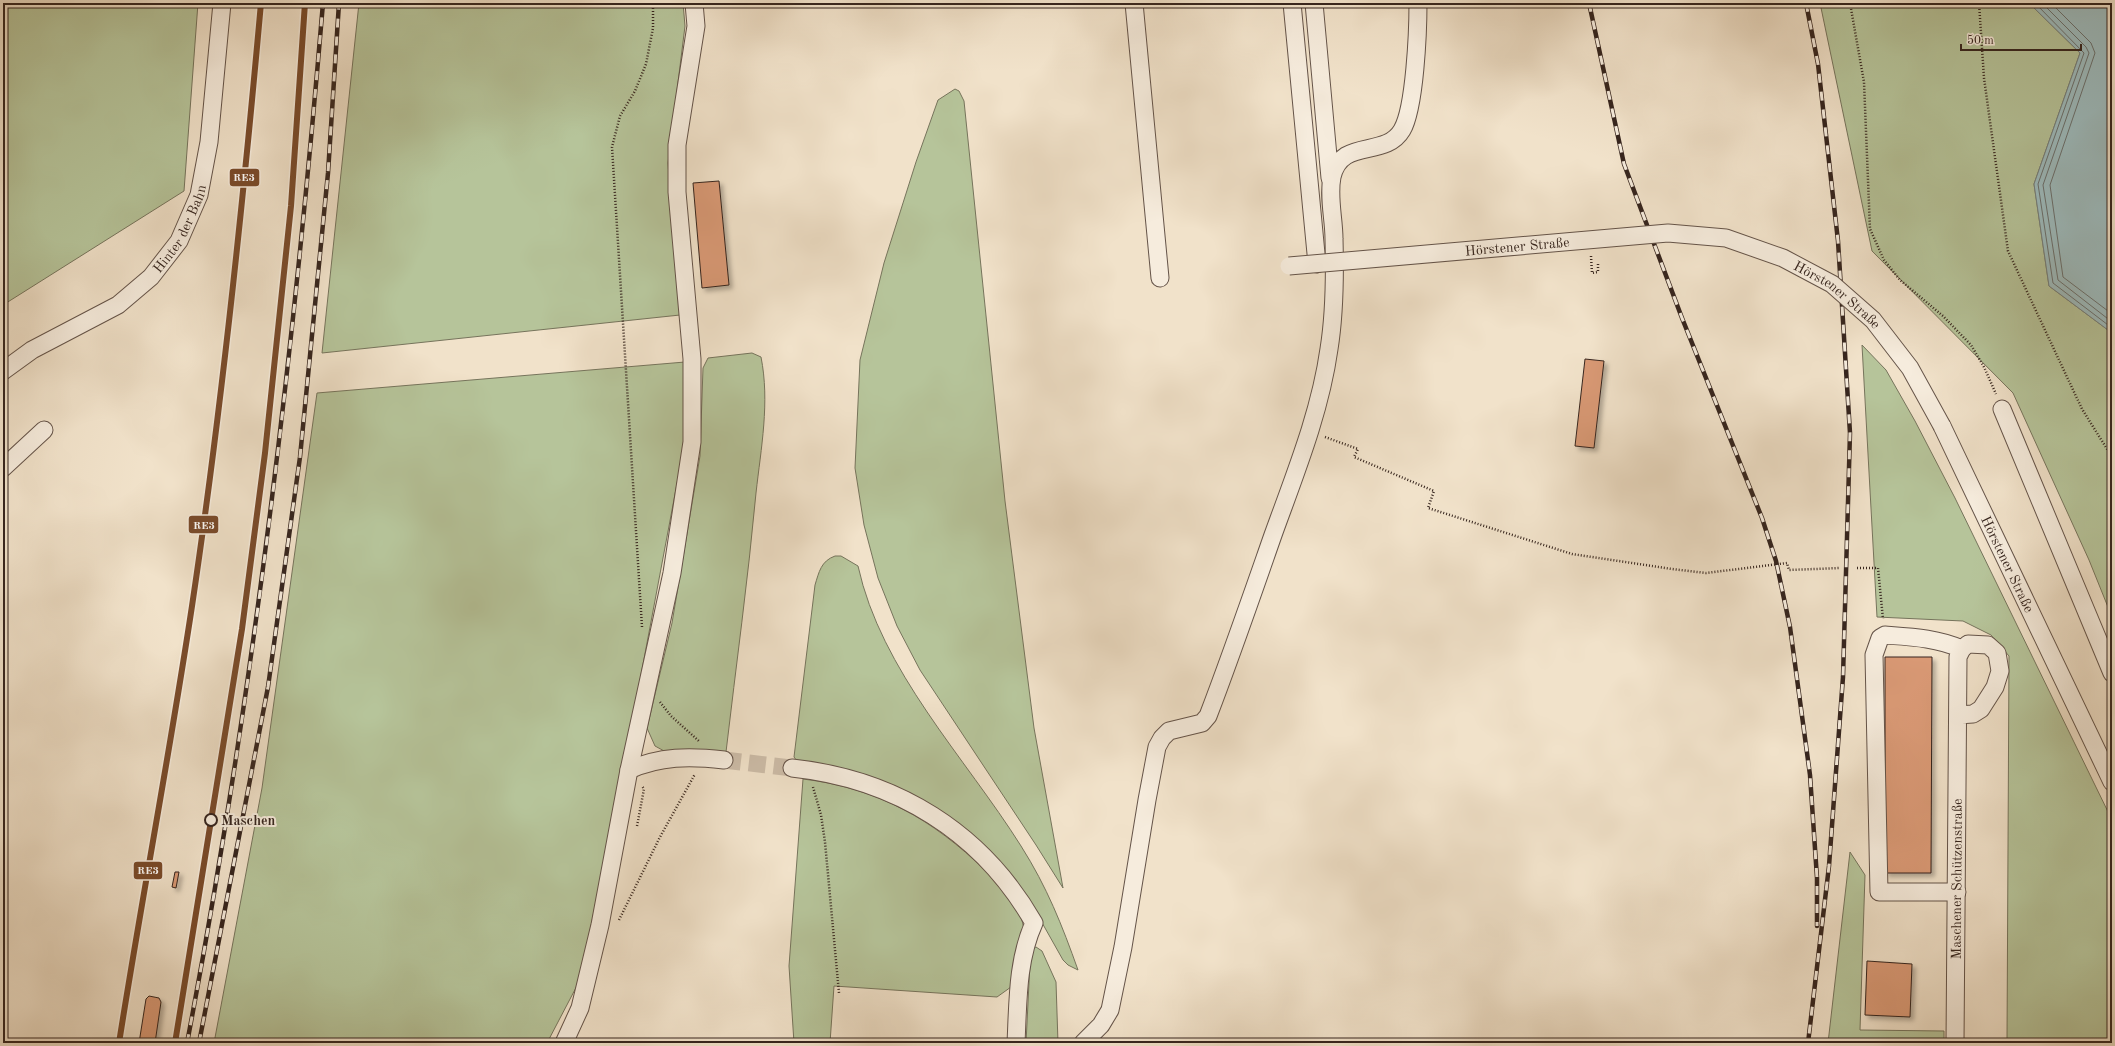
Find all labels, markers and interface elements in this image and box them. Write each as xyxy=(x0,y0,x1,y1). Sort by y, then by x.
scale bar xyxy=(1961,26,2081,52)
text: 50 m xyxy=(1967,34,1994,47)
line badge: RE3 xyxy=(229,168,260,187)
text: RE3 xyxy=(233,173,255,184)
street label: Hinter der Bahn xyxy=(151,183,209,276)
street label: Hörstener Straße xyxy=(1464,236,1570,259)
street label: Hörstener Straße xyxy=(1791,259,1883,332)
street label: Hörstener Straße xyxy=(1978,514,2036,615)
line badge: RE3 xyxy=(188,515,219,534)
text: RE3 xyxy=(193,521,215,532)
street label: Maschener Schützenstraße xyxy=(1950,798,1965,960)
marker: Maschen xyxy=(204,813,218,827)
place label: Maschen xyxy=(221,814,276,828)
line badge: RE3 xyxy=(133,861,163,880)
text: RE3 xyxy=(137,866,159,877)

